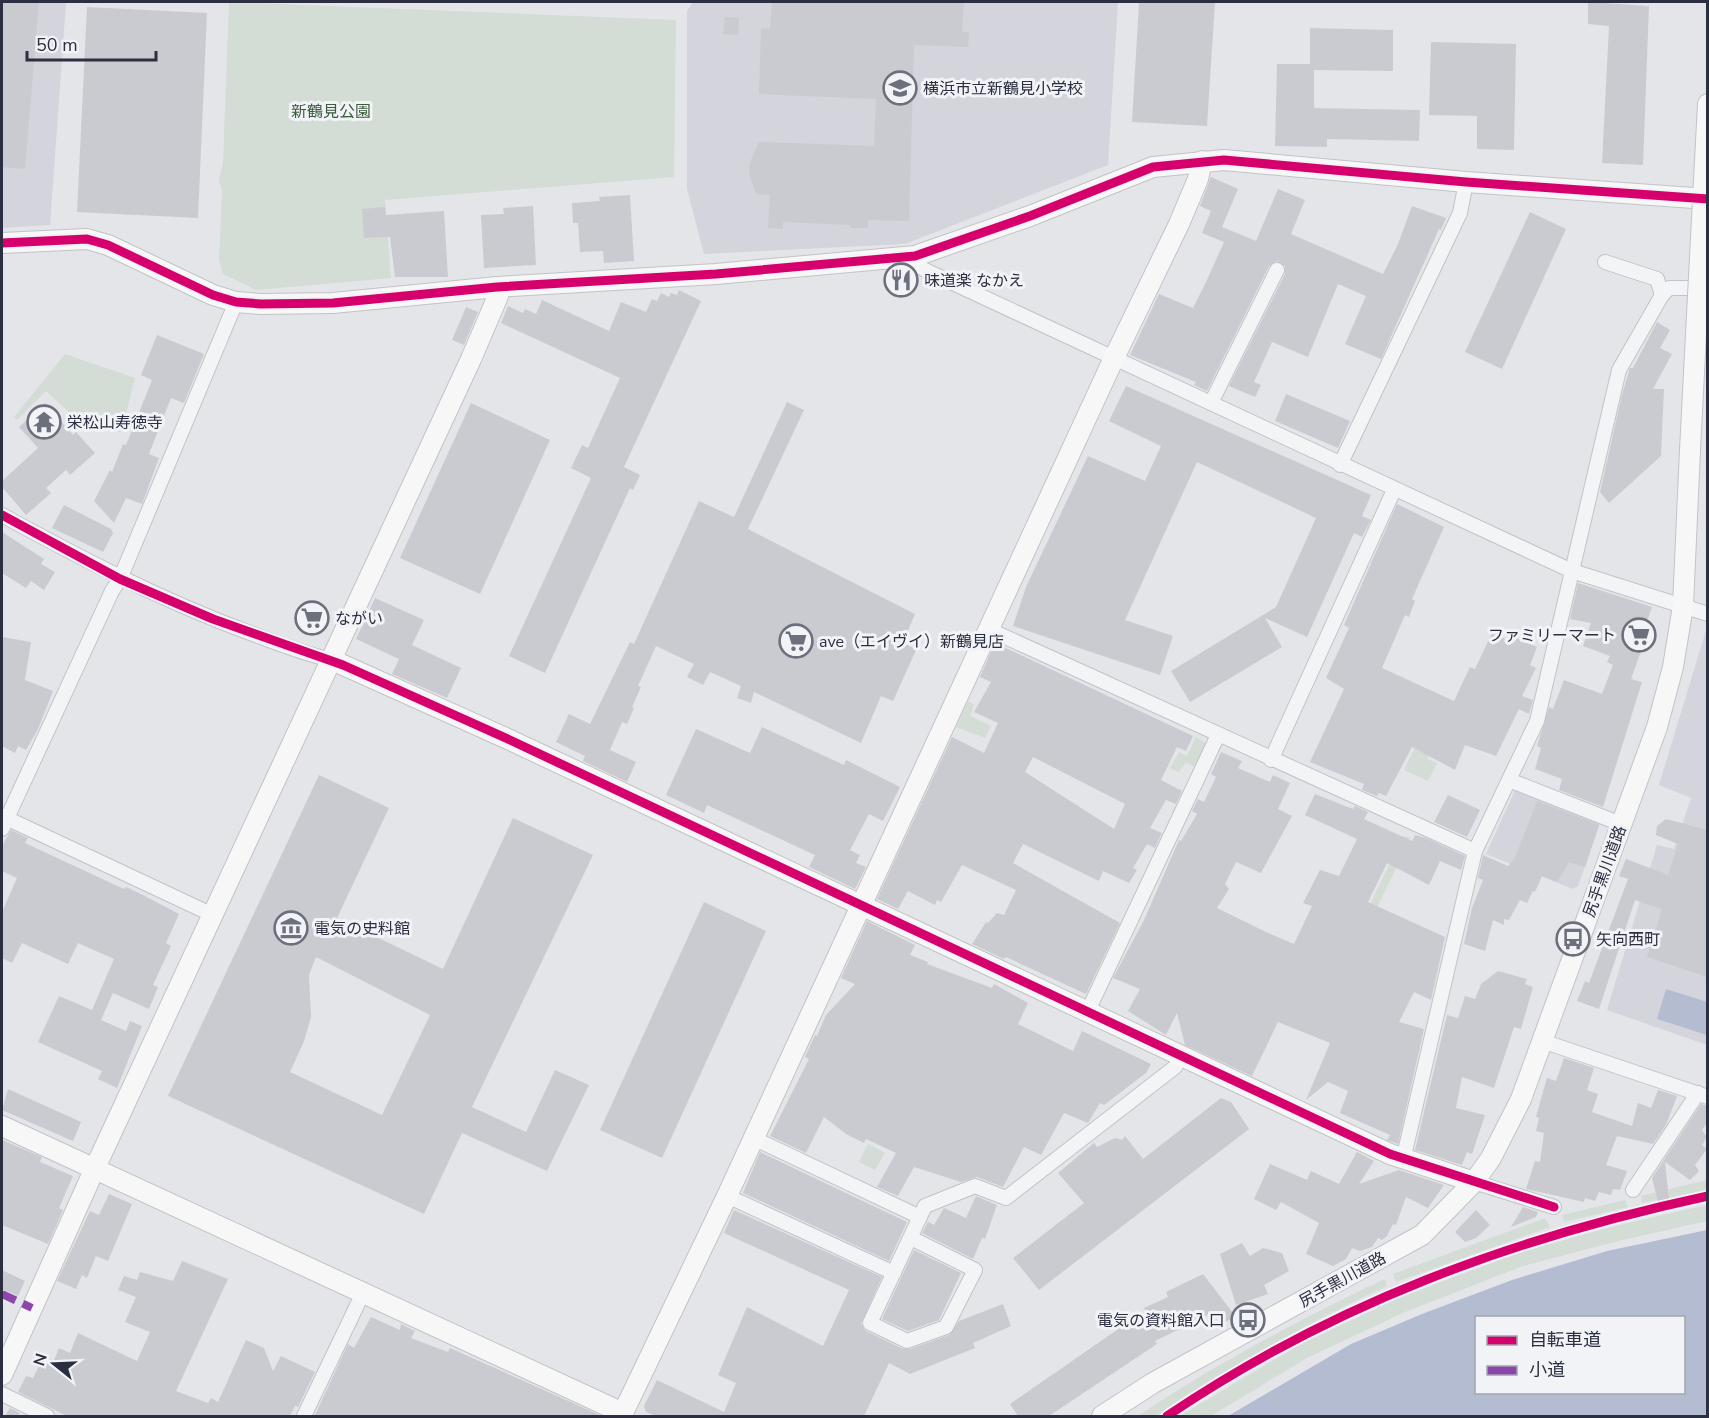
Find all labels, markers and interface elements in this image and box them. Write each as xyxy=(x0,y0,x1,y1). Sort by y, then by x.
scale bar xyxy=(27,24,156,62)
text: 50 m xyxy=(36,33,78,57)
school or university icon: 横浜市立新鶴見小学校 xyxy=(882,70,918,106)
place label: 横浜市立新鶴見小学校 xyxy=(923,78,1083,100)
park label: 新鶴見公園 xyxy=(291,101,371,123)
restaurant icon: 味道楽 なかえ xyxy=(883,262,919,298)
place label: 味道楽 なかえ xyxy=(924,270,1024,292)
temple icon: 栄松山寿徳寺 xyxy=(26,404,62,440)
place label: 栄松山寿徳寺 xyxy=(67,412,163,434)
supermarket icon: ながい xyxy=(294,600,330,636)
place label: ながい xyxy=(335,608,383,630)
supermarket icon: ファミリーマート xyxy=(1621,617,1657,653)
supermarket icon: ave（エイヴイ）新鶴見店 xyxy=(778,623,814,659)
place label: ファミリーマート xyxy=(1488,625,1616,647)
place label: ave（エイヴイ）新鶴見店 xyxy=(819,631,1004,653)
street label: 尻手黒川道路 xyxy=(1578,822,1632,920)
museum icon: 電気の史料館 xyxy=(273,910,309,946)
place label: 電気の史料館 xyxy=(314,918,410,940)
bus stop icon: 矢向西町 xyxy=(1555,921,1591,957)
place label: 矢向西町 xyxy=(1596,929,1660,951)
street label: 尻手黒川道路 xyxy=(1295,1247,1390,1313)
bus stop icon: 電気の資料館入口 xyxy=(1230,1302,1266,1338)
place label: 電気の資料館入口 xyxy=(1097,1310,1225,1332)
legend xyxy=(1475,1316,1685,1394)
text: 自転車道 xyxy=(1529,1328,1601,1352)
north arrow xyxy=(24,1334,84,1394)
text: N xyxy=(28,1351,53,1369)
text: 小道 xyxy=(1529,1358,1565,1382)

